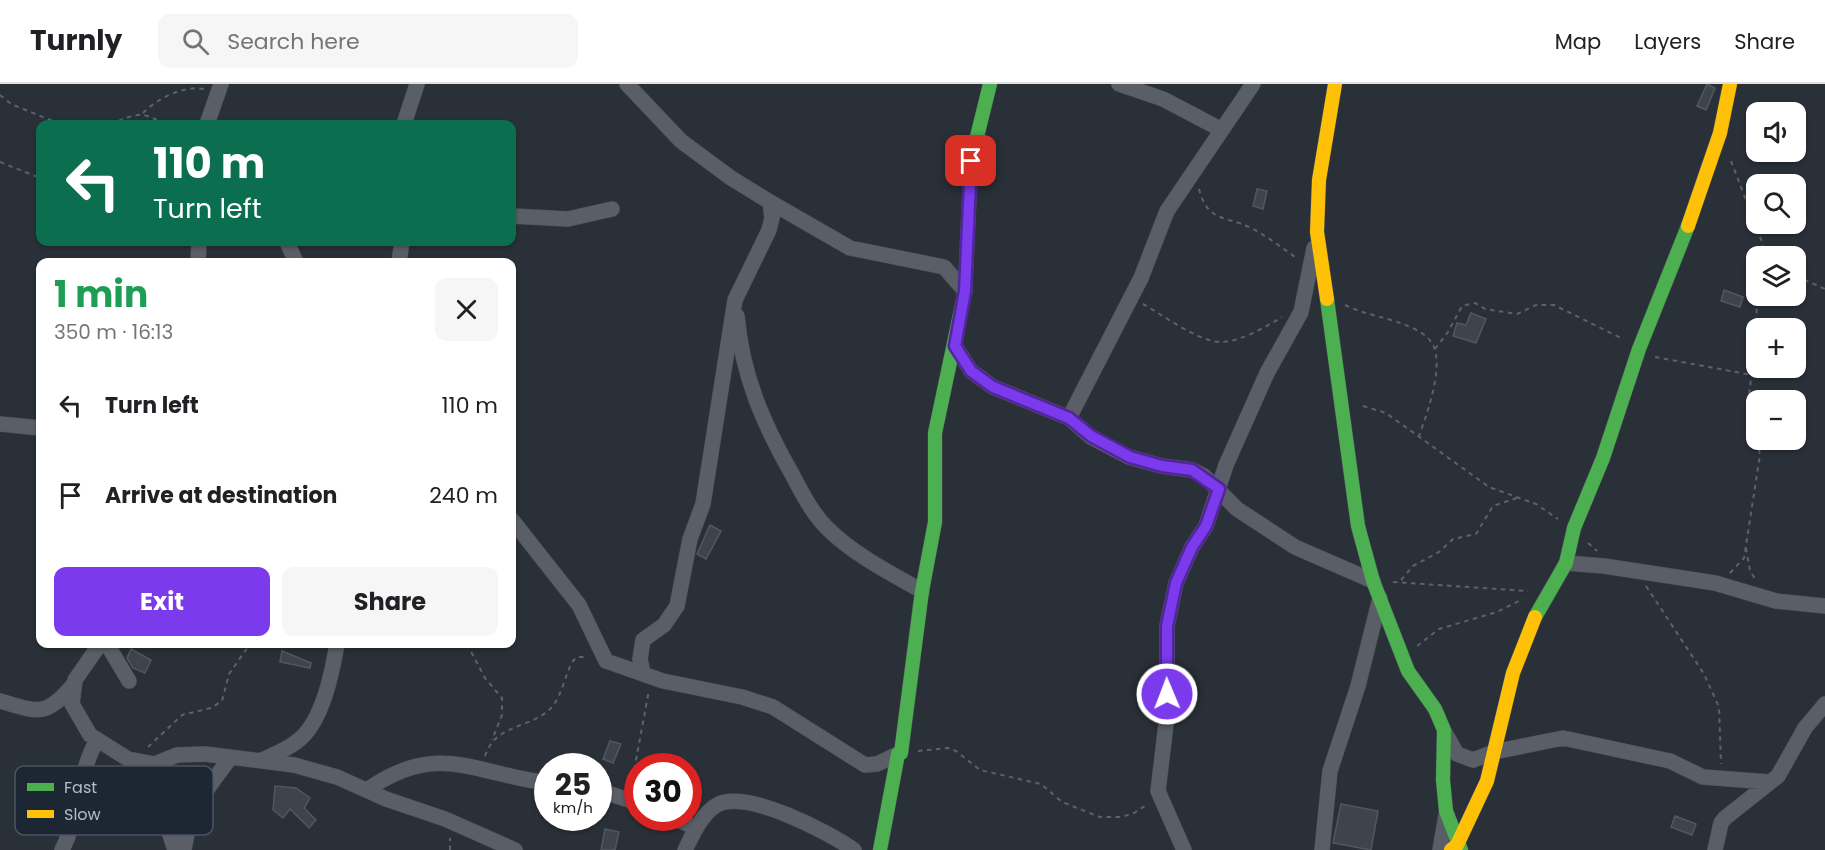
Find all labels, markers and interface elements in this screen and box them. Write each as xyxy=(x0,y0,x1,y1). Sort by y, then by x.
search box xyxy=(158,14,578,68)
text: Turnly xyxy=(30,21,122,60)
icon: search xyxy=(179,25,212,58)
text: Search here xyxy=(227,26,360,57)
text: Map xyxy=(1555,27,1601,56)
text: Layers xyxy=(1634,27,1701,56)
text: Share xyxy=(1734,27,1795,56)
map controls xyxy=(1746,102,1806,450)
button: sound xyxy=(1746,102,1806,162)
text: 110 m xyxy=(153,134,265,193)
pin xyxy=(945,135,996,186)
icon: left xyxy=(54,144,132,222)
icon: arrive xyxy=(954,144,987,177)
button: search xyxy=(1746,174,1806,234)
text: Turn left xyxy=(153,190,262,227)
button: layers xyxy=(1746,246,1806,306)
text: 1 min xyxy=(54,269,148,320)
button: close xyxy=(435,278,498,341)
text: 350 m · 16:13 xyxy=(54,318,173,346)
button: + xyxy=(1746,318,1806,378)
icon: left xyxy=(54,389,87,422)
text: Turn left xyxy=(105,390,199,421)
text: 110 m xyxy=(442,390,498,421)
button: − xyxy=(1746,390,1806,450)
icon: arrive xyxy=(54,479,87,512)
text: Arrive at destination xyxy=(105,480,337,511)
text: 240 m xyxy=(429,480,498,511)
button: Exit xyxy=(54,567,270,636)
button: Share xyxy=(282,567,498,636)
position arrow xyxy=(1135,662,1199,726)
speed limit sign: 30 xyxy=(624,753,702,831)
text: 25 xyxy=(555,763,591,806)
legend xyxy=(15,766,213,835)
text: Fast xyxy=(64,776,97,799)
text: km/h xyxy=(553,797,593,818)
text: Slow xyxy=(64,803,101,826)

